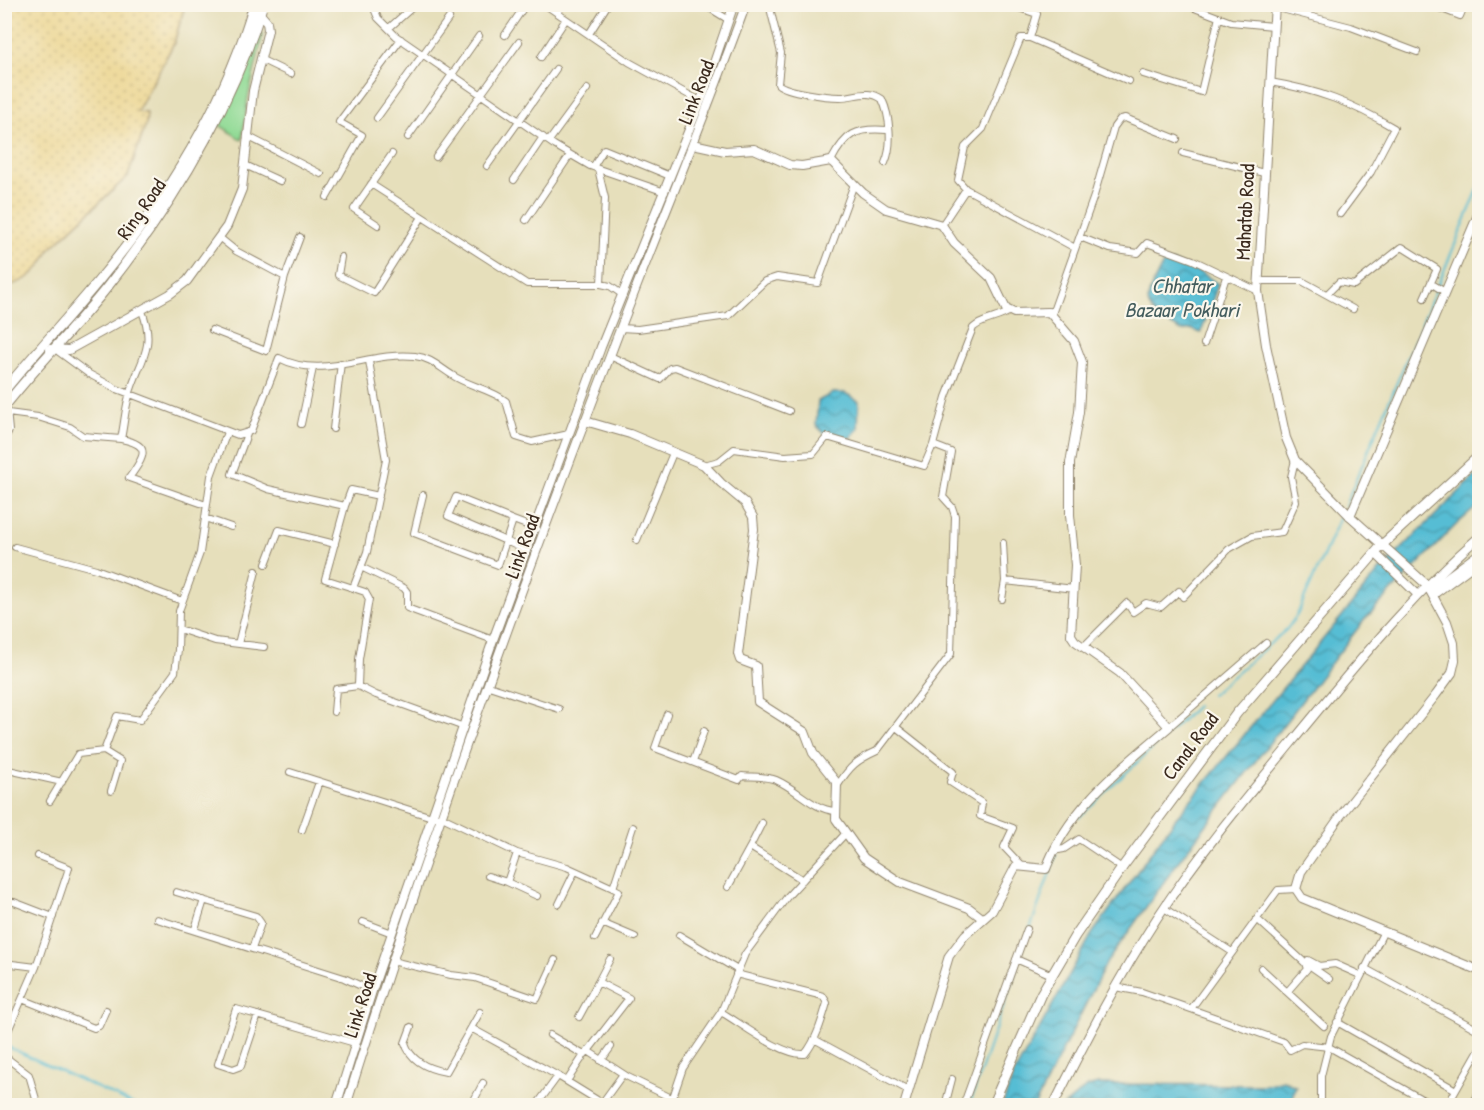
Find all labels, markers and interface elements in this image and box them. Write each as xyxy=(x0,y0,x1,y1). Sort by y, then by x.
street label: Link Road xyxy=(671,56,720,128)
street label: Mahatab Road xyxy=(1228,163,1261,261)
street label: Ring Road xyxy=(110,173,172,245)
water label: Chhatar Bazaar Pokhari xyxy=(1125,271,1241,324)
street label: Link Road xyxy=(497,510,546,582)
street label: Canal Road xyxy=(1155,706,1224,785)
street label: Link Road xyxy=(336,969,383,1041)

